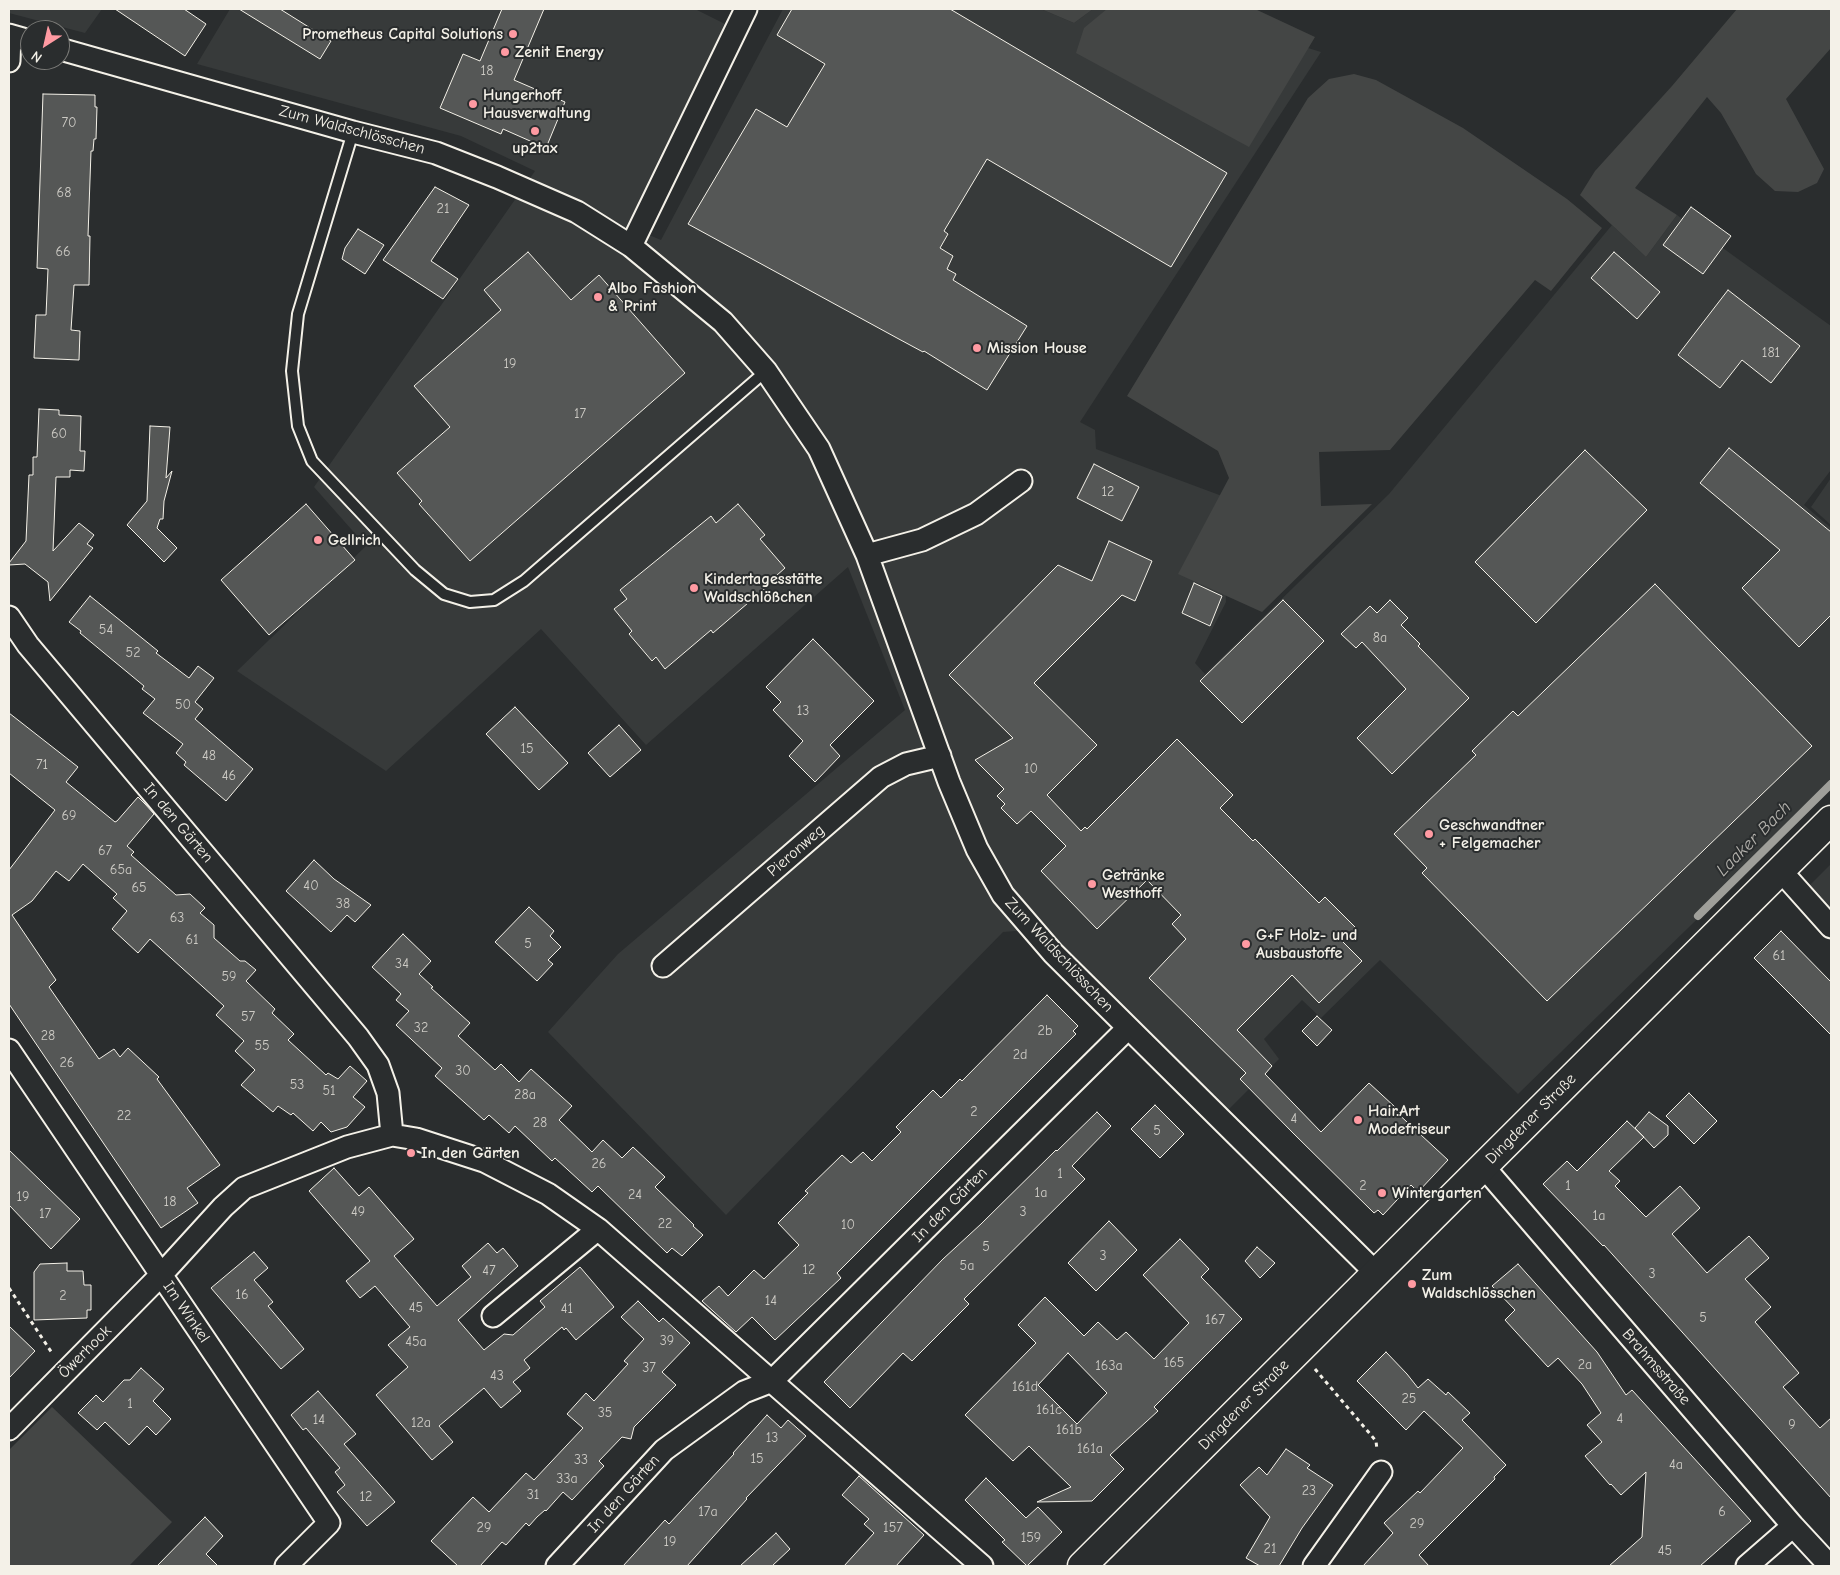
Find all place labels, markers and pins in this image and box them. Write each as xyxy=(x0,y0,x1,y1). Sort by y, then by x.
place label: Prometheus Capital Solutions xyxy=(302,24,503,44)
marker: Prometheus Capital Solutions xyxy=(507,28,519,40)
place label: Zenit Energy xyxy=(515,42,604,62)
marker: Zenit Energy xyxy=(499,46,511,58)
place label: Hungerhoff Hausverwaltung xyxy=(483,85,591,123)
marker: Hungerhoff Hausverwaltung xyxy=(467,98,479,110)
marker: up2tax xyxy=(529,125,541,137)
place label: up2tax xyxy=(512,138,558,158)
place label: Albo Fashion & Print xyxy=(608,278,696,316)
marker: Albo Fashion & Print xyxy=(592,291,604,303)
place label: Mission House xyxy=(987,338,1087,358)
marker: Mission House xyxy=(971,342,983,354)
place label: Gellrich xyxy=(328,530,381,550)
marker: Gellrich xyxy=(312,534,324,546)
place label: Kindertagesstätte Waldschlößchen xyxy=(704,569,822,607)
marker: Kindertagesstätte Waldschlößchen xyxy=(688,582,700,594)
place label: Geschwandtner + Felgemacher xyxy=(1439,815,1544,853)
marker: Geschwandtner + Felgemacher xyxy=(1423,828,1435,840)
place label: Getränke Westhoff xyxy=(1102,865,1165,903)
marker: Getränke Westhoff xyxy=(1086,878,1098,890)
place label: G+F Holz- und Ausbaustoffe xyxy=(1256,925,1357,963)
marker: G+F Holz- und Ausbaustoffe xyxy=(1240,938,1252,950)
place label: Hair.Art Modefriseur xyxy=(1368,1101,1450,1139)
marker: Hair.Art Modefriseur xyxy=(1352,1114,1364,1126)
place label: In den Gärten xyxy=(421,1143,520,1163)
marker: In den Gärten xyxy=(405,1147,417,1159)
place label: Wintergarten xyxy=(1392,1183,1482,1203)
marker: Wintergarten xyxy=(1376,1187,1388,1199)
place label: Zum Waldschlösschen xyxy=(1422,1265,1536,1303)
marker: Zum Waldschlösschen xyxy=(1406,1278,1418,1290)

